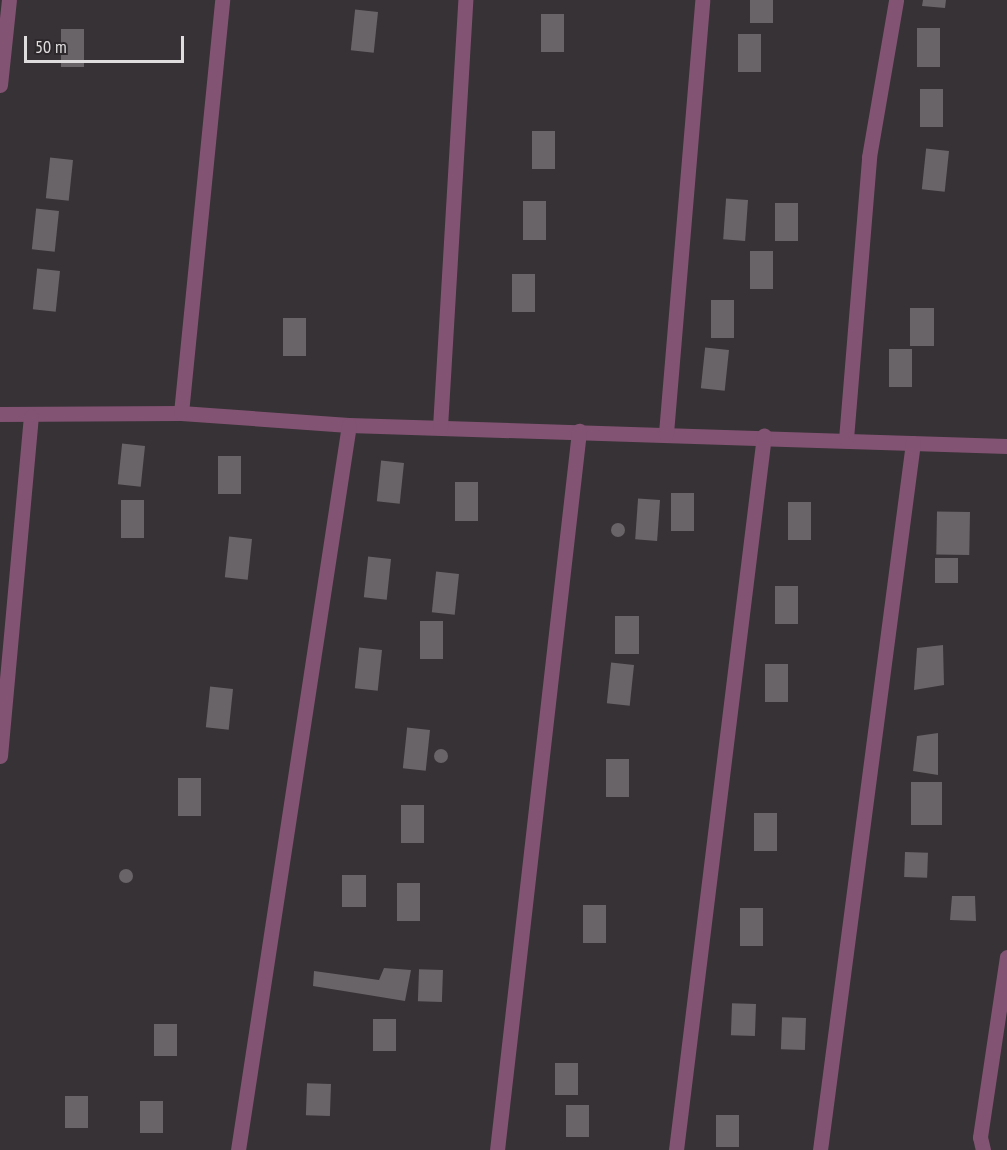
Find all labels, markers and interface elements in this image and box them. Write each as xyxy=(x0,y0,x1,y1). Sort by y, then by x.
scale bar xyxy=(27,24,188,62)
text: 50 m xyxy=(35,35,67,58)

